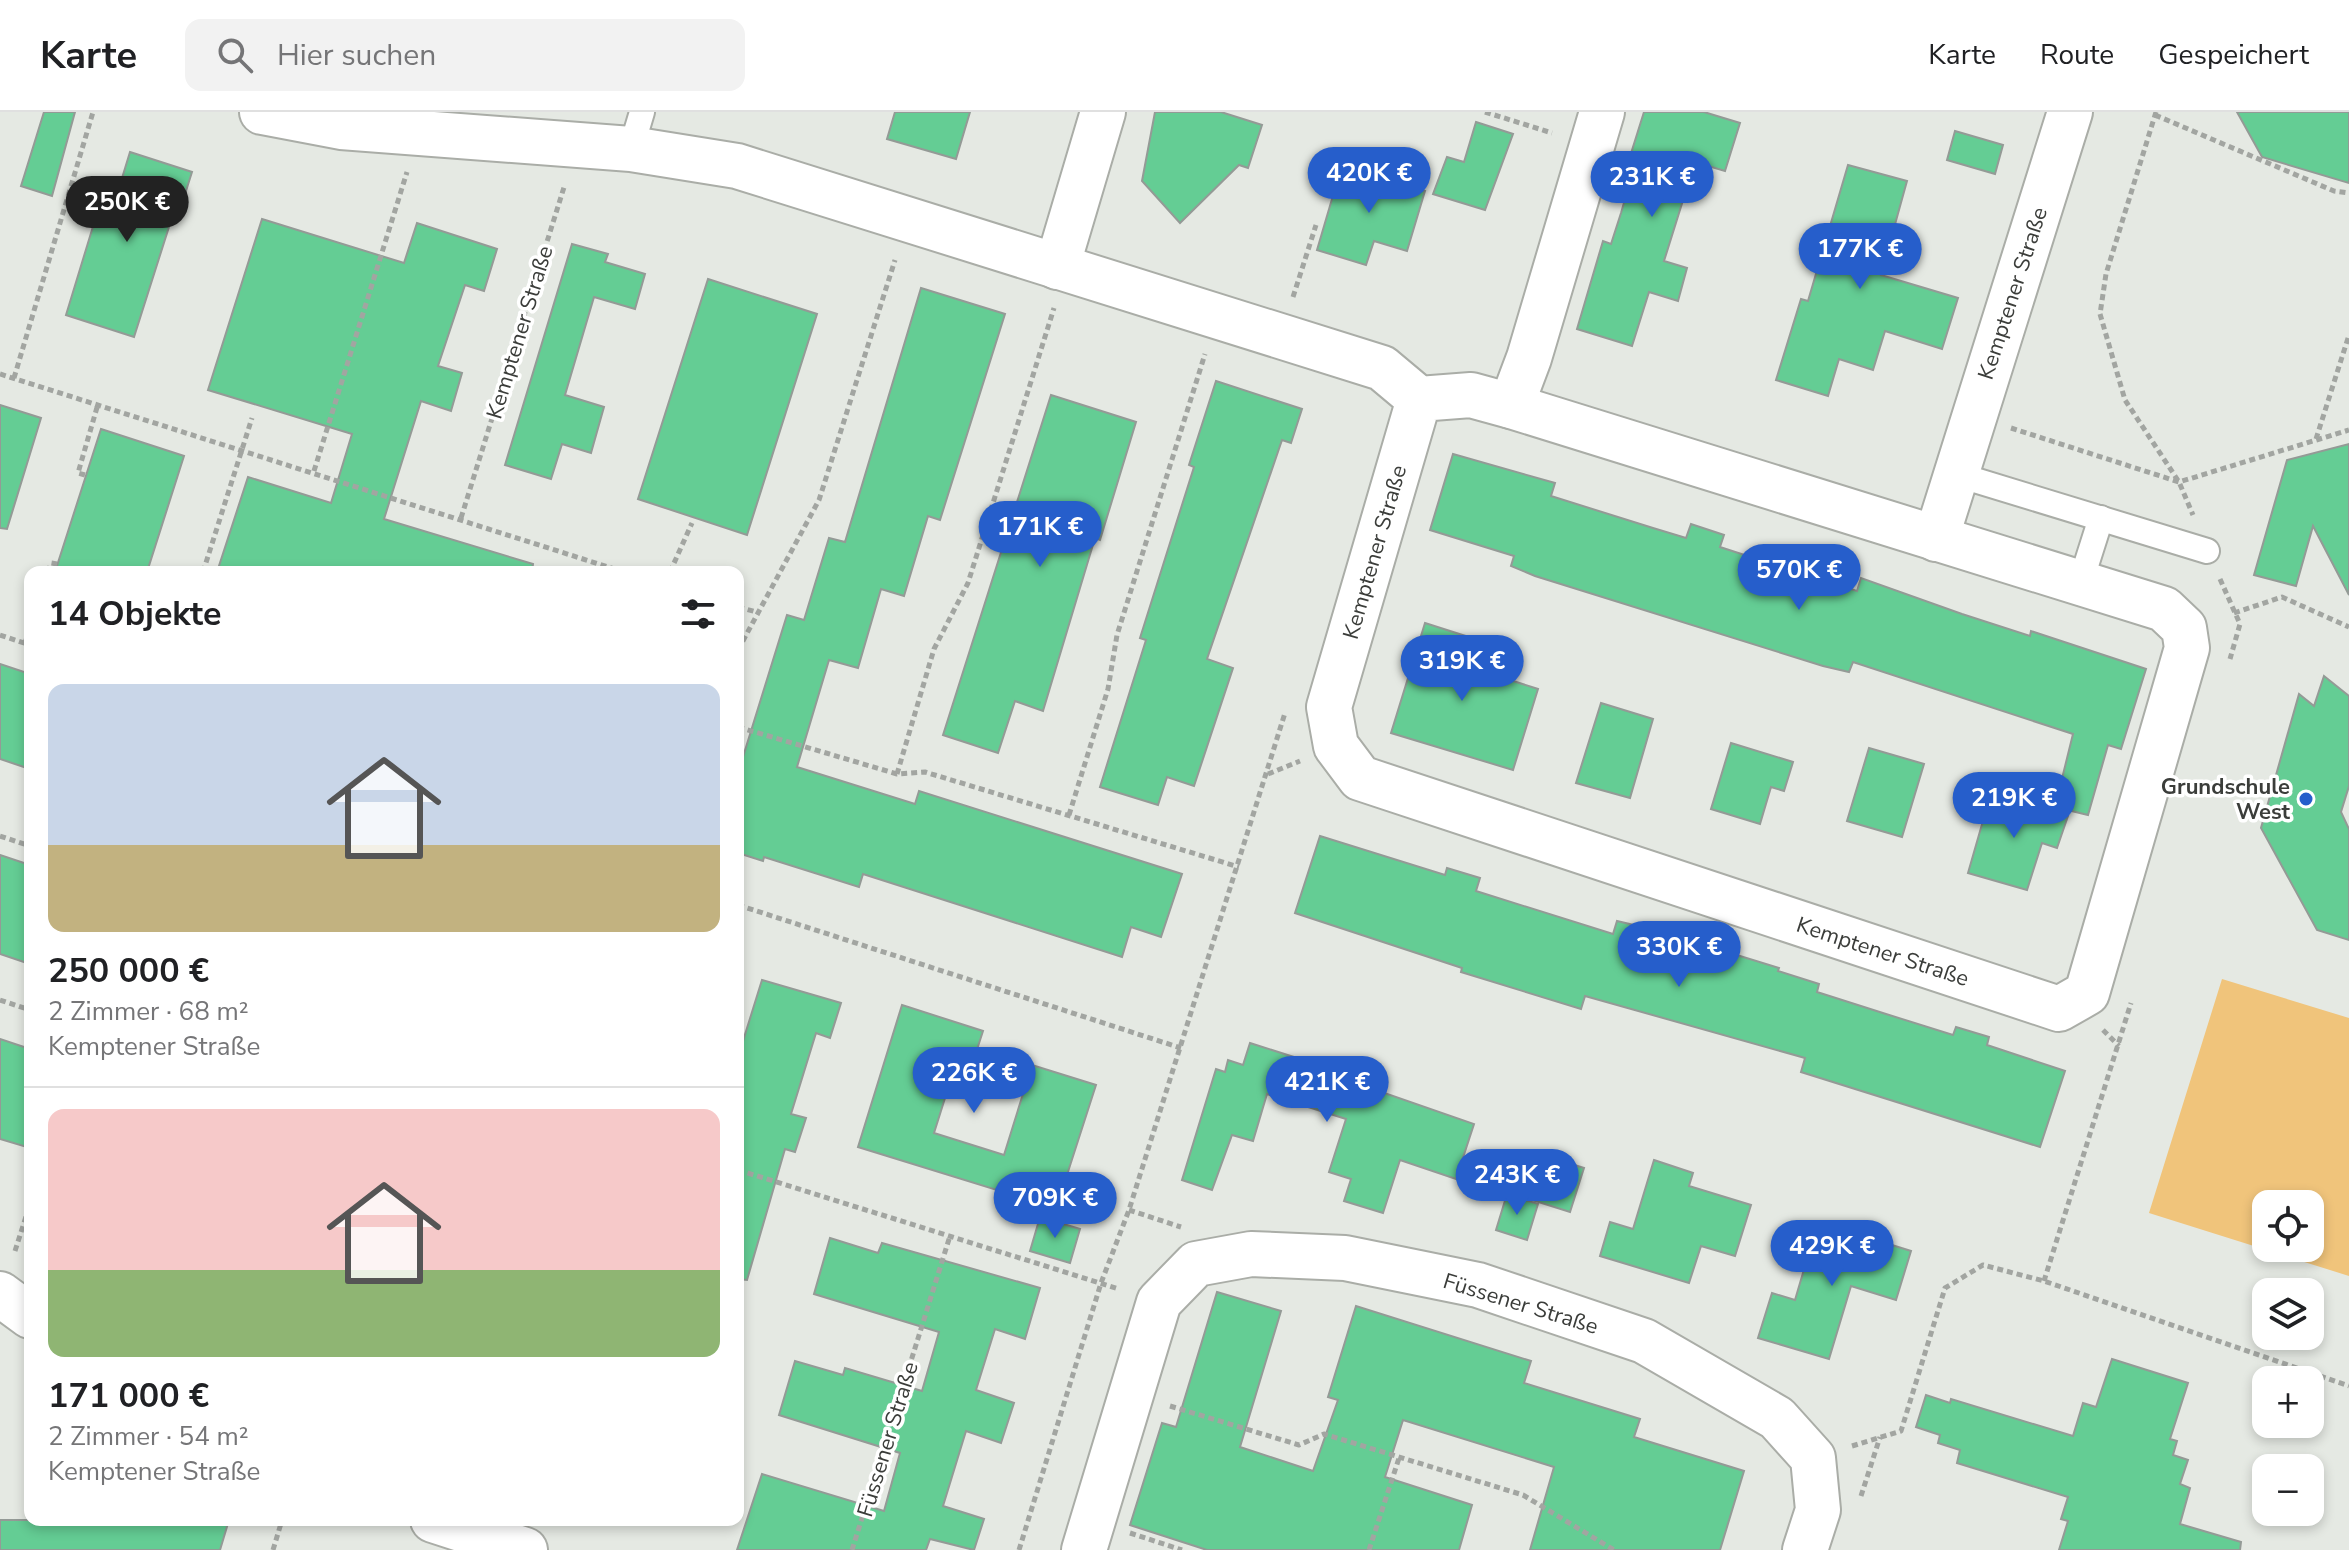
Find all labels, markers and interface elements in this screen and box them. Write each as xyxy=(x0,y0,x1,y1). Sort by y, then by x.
search box xyxy=(185,19,745,91)
text: Karte xyxy=(40,30,137,81)
icon: search xyxy=(213,33,257,77)
text: Hier suchen xyxy=(277,35,436,76)
text: Karte xyxy=(1928,36,1996,74)
text: Route xyxy=(2040,36,2114,74)
text: Gespeichert xyxy=(2158,36,2309,74)
pin: 420K € xyxy=(1304,147,1434,215)
pin: 231K € xyxy=(1587,151,1717,219)
text: 420K € xyxy=(1326,155,1412,190)
text: 231K € xyxy=(1609,159,1695,194)
pin: 250K € xyxy=(62,176,192,244)
text: 250K € xyxy=(84,184,170,219)
street label: Kemptener Straße xyxy=(1971,203,2055,383)
pin: 177K € xyxy=(1795,223,1925,291)
text: 177K € xyxy=(1817,231,1903,266)
street label: Kemptener Straße xyxy=(479,242,561,423)
street label: Kemptener Straße xyxy=(1336,462,1414,643)
pin: 171K € xyxy=(975,501,1105,569)
text: 171K € xyxy=(997,509,1083,544)
pin: 570K € xyxy=(1734,544,1864,612)
text: 570K € xyxy=(1756,552,1842,587)
text: 14 Objekte xyxy=(48,591,221,637)
icon: filters xyxy=(676,592,720,636)
pin: 319K € xyxy=(1397,635,1527,703)
text: 319K € xyxy=(1419,643,1505,678)
icon: home xyxy=(312,736,456,880)
pin: 219K € xyxy=(1949,772,2079,840)
place label: Grundschule West xyxy=(2161,772,2291,827)
text: 219K € xyxy=(1971,780,2057,815)
marker: Grundschule West xyxy=(2297,790,2315,808)
street label: Kemptener Straße xyxy=(1793,910,1973,994)
pin: 330K € xyxy=(1614,921,1744,989)
text: 330K € xyxy=(1636,929,1722,964)
text: 250 000 € xyxy=(48,948,209,994)
text: 2 Zimmer · 68 m² xyxy=(48,994,249,1029)
text: Kemptener Straße xyxy=(48,1029,260,1064)
pin: 226K € xyxy=(909,1047,1039,1115)
text: 226K € xyxy=(931,1055,1017,1090)
pin: 421K € xyxy=(1262,1056,1392,1124)
text: 421K € xyxy=(1284,1064,1370,1099)
pin: 243K € xyxy=(1452,1149,1582,1217)
text: 243K € xyxy=(1474,1157,1560,1192)
icon: home xyxy=(312,1161,456,1305)
pin: 709K € xyxy=(990,1172,1120,1240)
text: 709K € xyxy=(1012,1180,1098,1215)
map controls xyxy=(2252,1190,2324,1526)
button: locate xyxy=(2252,1190,2324,1262)
pin: 429K € xyxy=(1767,1220,1897,1288)
text: 429K € xyxy=(1789,1228,1875,1263)
street label: Füssener Straße xyxy=(1440,1266,1602,1342)
button: layers xyxy=(2252,1278,2324,1350)
street label: Füssener Straße xyxy=(850,1358,926,1520)
button: + xyxy=(2252,1366,2324,1438)
text: 171 000 € xyxy=(48,1373,209,1419)
text: 2 Zimmer · 54 m² xyxy=(48,1419,249,1454)
text: Kemptener Straße xyxy=(48,1454,260,1489)
button: − xyxy=(2252,1454,2324,1526)

